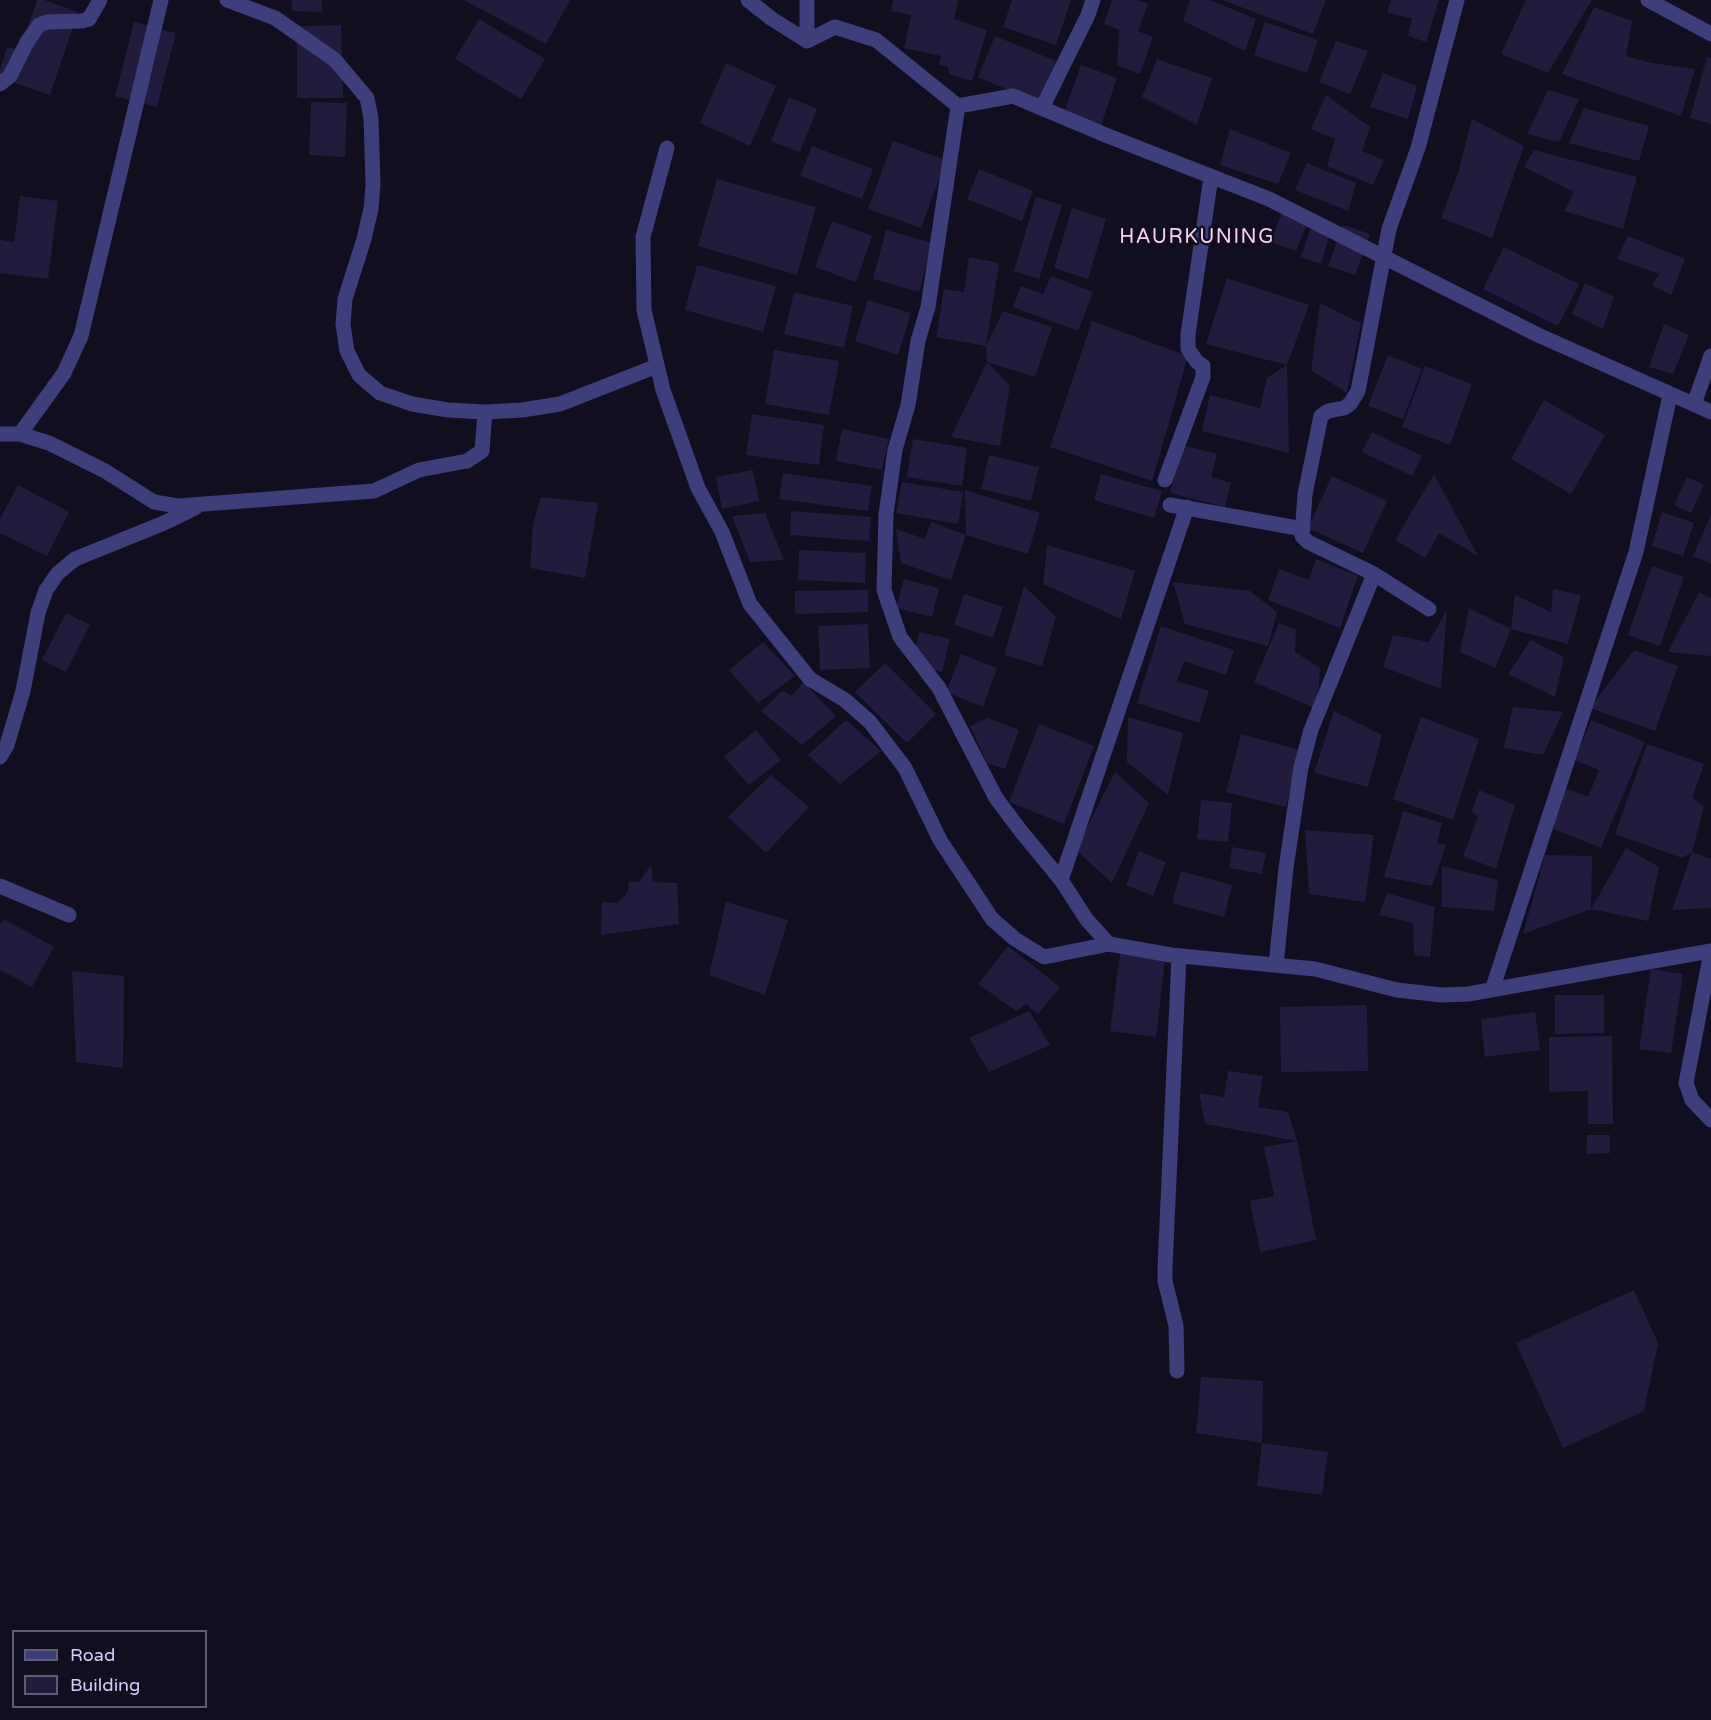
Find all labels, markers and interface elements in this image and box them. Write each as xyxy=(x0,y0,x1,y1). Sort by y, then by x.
district label: HAURKUNING xyxy=(1119,226,1275,250)
legend xyxy=(12,1630,207,1708)
text: Road xyxy=(70,1644,115,1666)
text: Building xyxy=(70,1674,140,1696)

